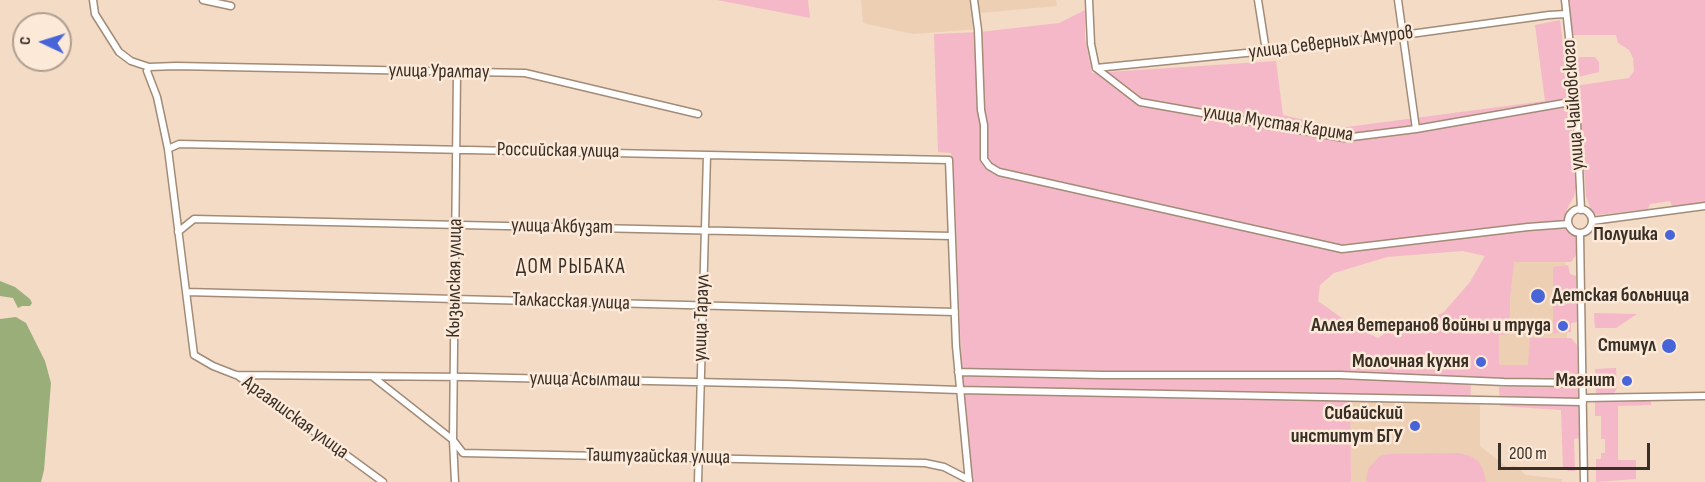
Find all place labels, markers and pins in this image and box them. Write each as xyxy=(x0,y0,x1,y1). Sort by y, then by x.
place label: Полушка xyxy=(1593,223,1658,247)
marker: Полушка xyxy=(1663,228,1677,242)
place label: Детская больница xyxy=(1552,284,1689,308)
marker: Детская больница xyxy=(1529,287,1547,305)
place label: Аллея ветеранов войны и труда xyxy=(1311,314,1551,338)
marker: Аллея ветеранов войны и труда xyxy=(1556,319,1570,333)
place label: Стимул xyxy=(1598,334,1656,358)
marker: Стимул xyxy=(1660,337,1678,355)
place label: Молочная кухня xyxy=(1352,350,1469,374)
marker: Молочная кухня xyxy=(1474,355,1488,369)
place label: Магнит xyxy=(1556,369,1615,393)
marker: Магнит xyxy=(1620,374,1634,388)
place label: Сибайский институт БГУ xyxy=(1291,402,1403,449)
marker: Сибайский институт БГУ xyxy=(1408,419,1422,433)

